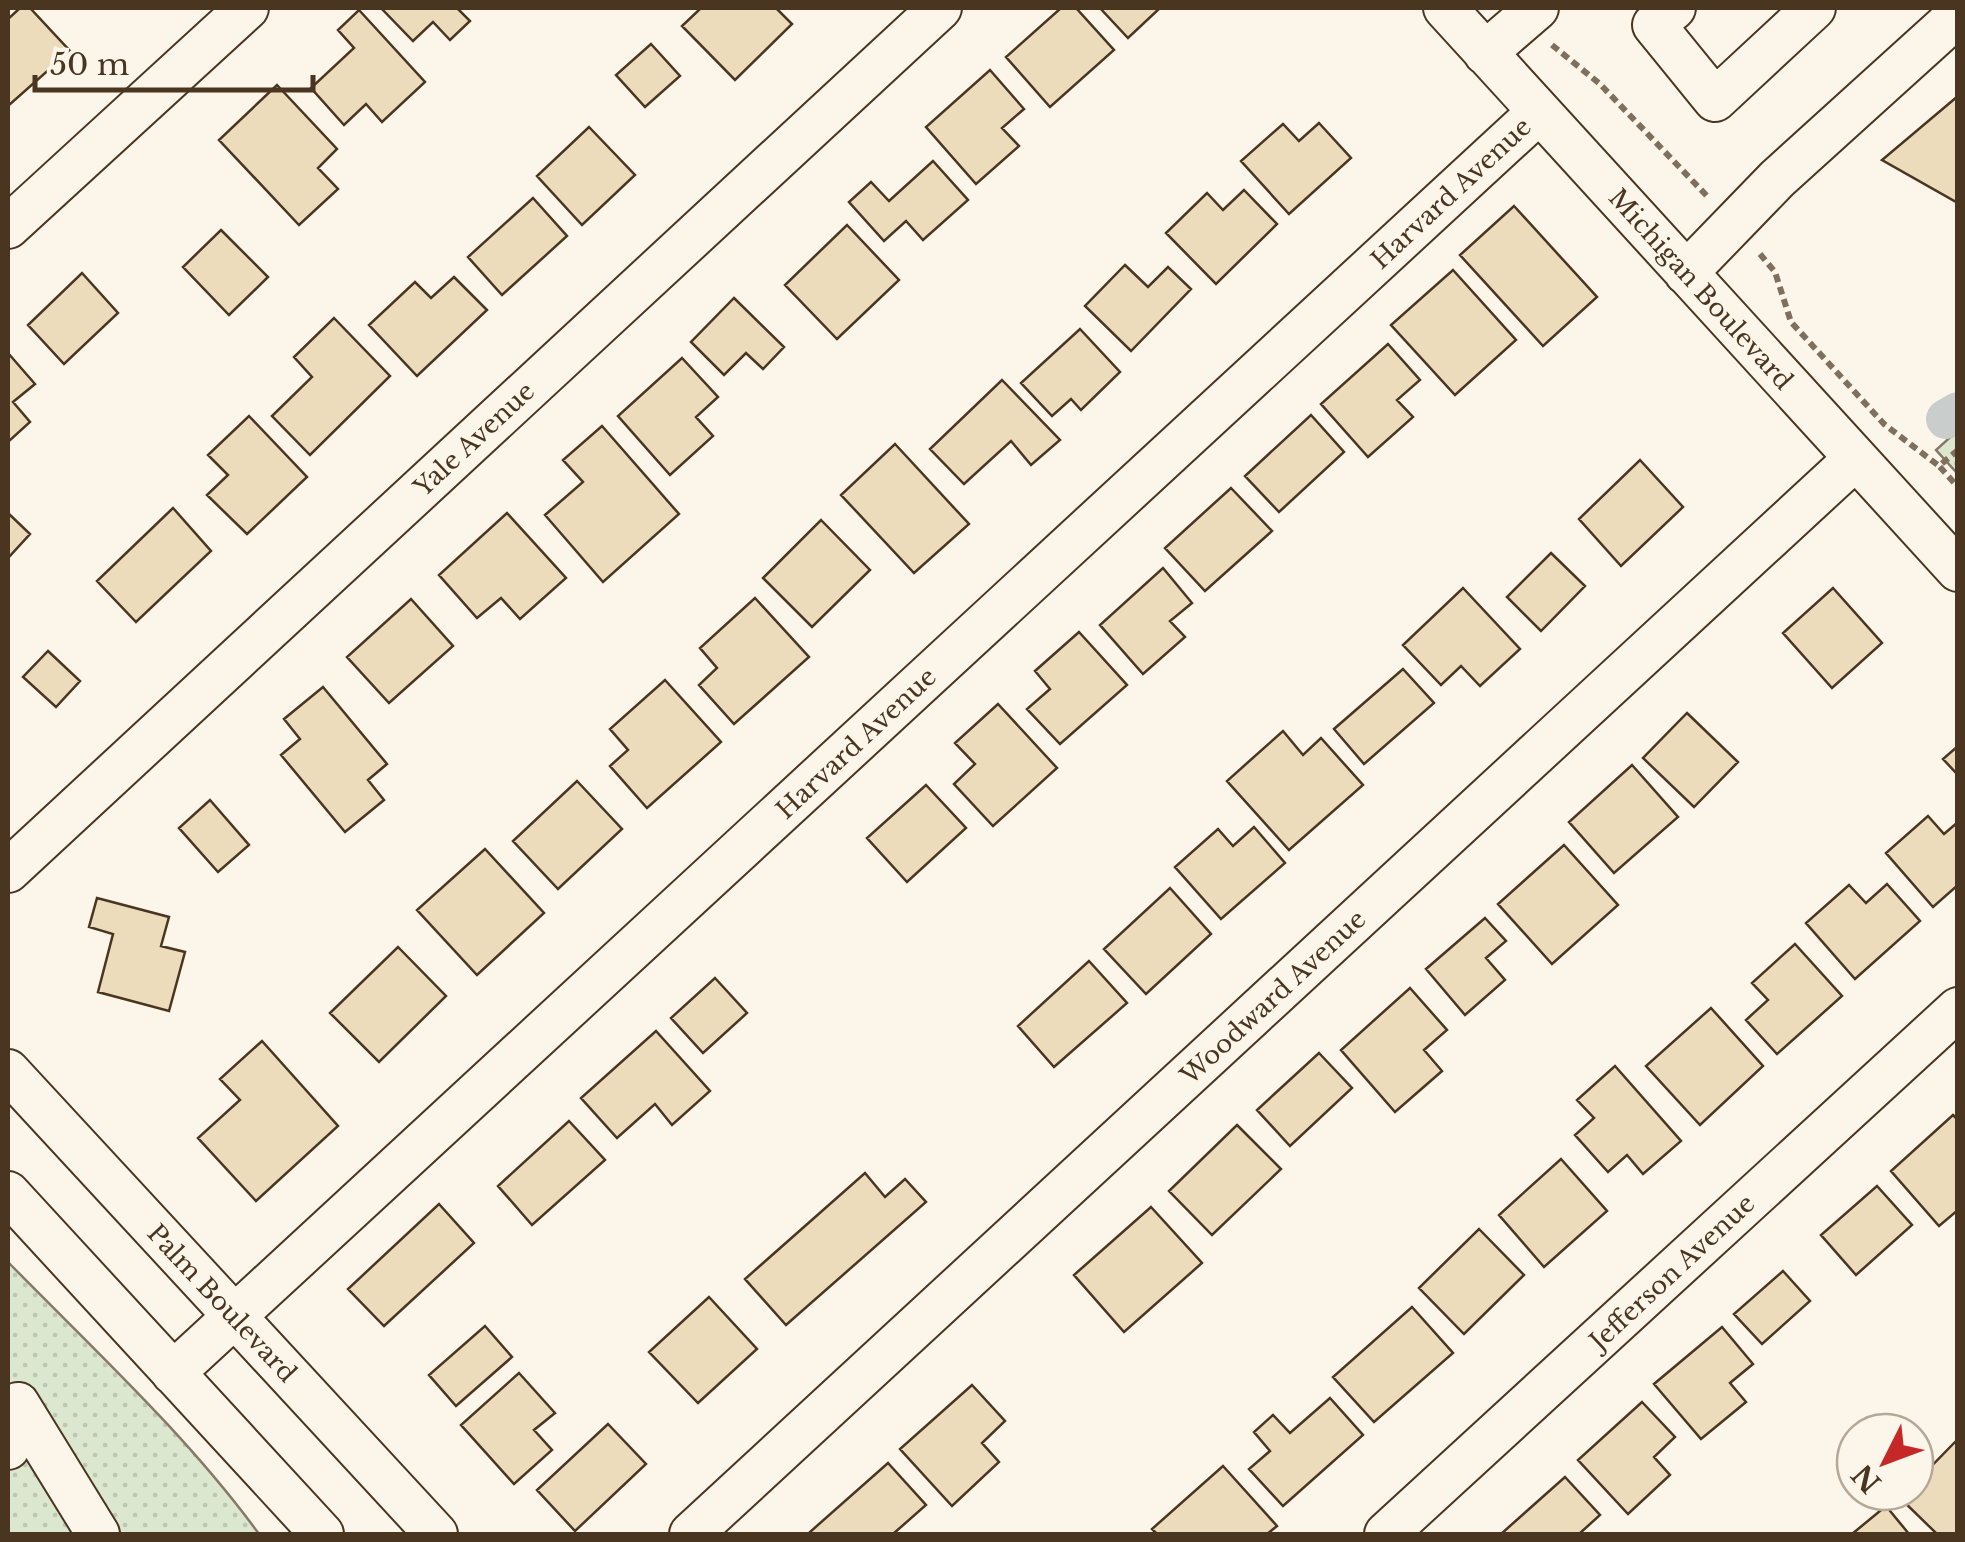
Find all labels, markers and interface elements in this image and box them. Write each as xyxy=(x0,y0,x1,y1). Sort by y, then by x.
scale bar xyxy=(35,30,312,92)
text: 50 m xyxy=(50,46,129,83)
street label: Harvard Avenue xyxy=(1365,111,1538,276)
street label: Michigan Boulevard xyxy=(1602,182,1799,396)
street label: Yale Avenue xyxy=(407,376,541,504)
street label: Harvard Avenue xyxy=(770,661,943,826)
street label: Woodward Avenue xyxy=(1174,904,1372,1092)
street label: Jefferson Avenue xyxy=(1581,1188,1761,1359)
street label: Palm Boulevard xyxy=(141,1218,303,1389)
north arrow xyxy=(1835,1412,1935,1512)
text: N xyxy=(1845,1457,1889,1500)

